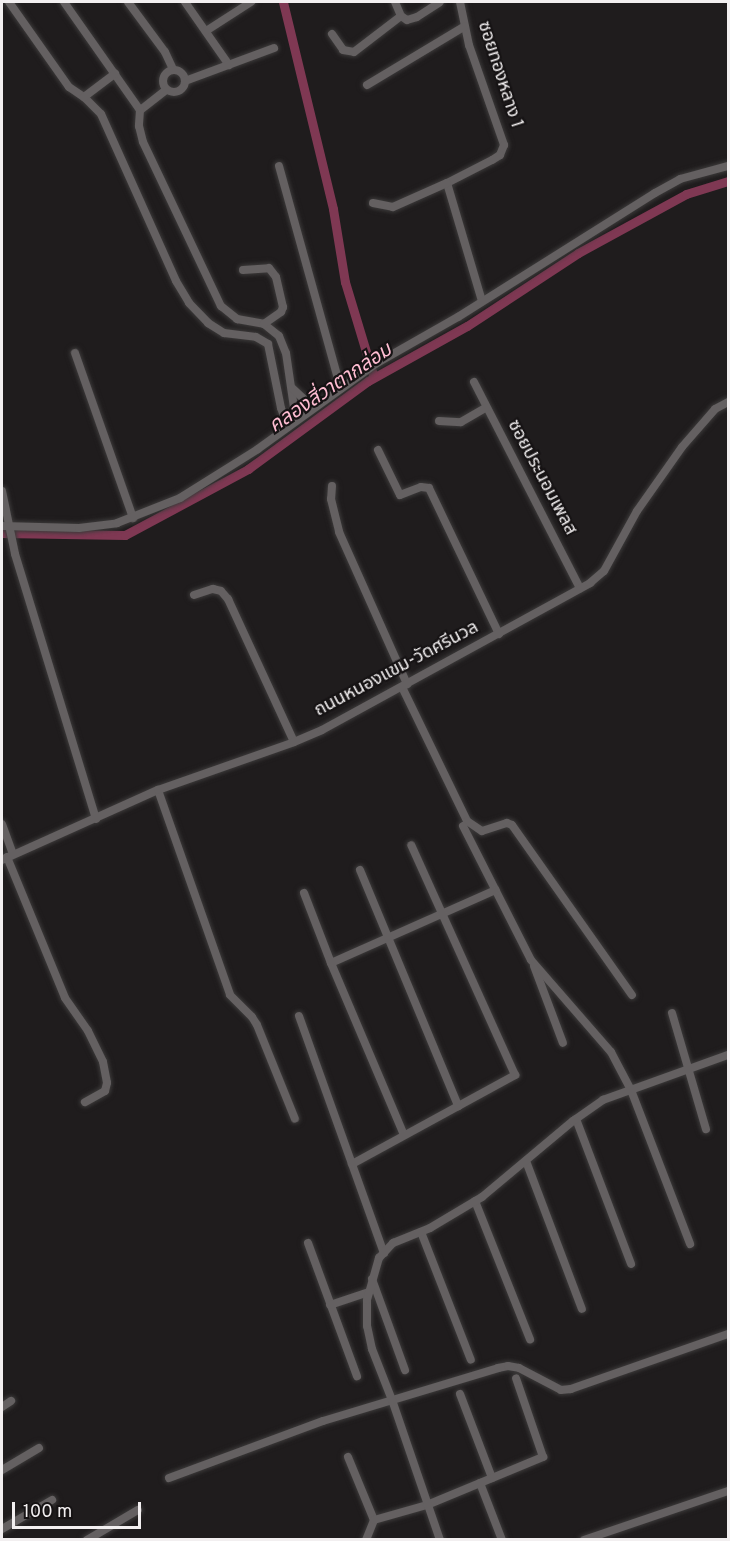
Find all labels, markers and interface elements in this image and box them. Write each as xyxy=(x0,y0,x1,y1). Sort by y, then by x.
street label: ซอยทองหลาง 1 xyxy=(472,19,526,131)
water label: คลองสี่วาตากล่อม xyxy=(265,339,397,439)
street label: ซอยประนอมเพลส xyxy=(502,417,580,539)
street label: ถนนหนองแขม-วัดศรีนวล xyxy=(311,618,483,722)
scale bar xyxy=(15,1490,144,1528)
text: 100 m xyxy=(23,1501,72,1524)

